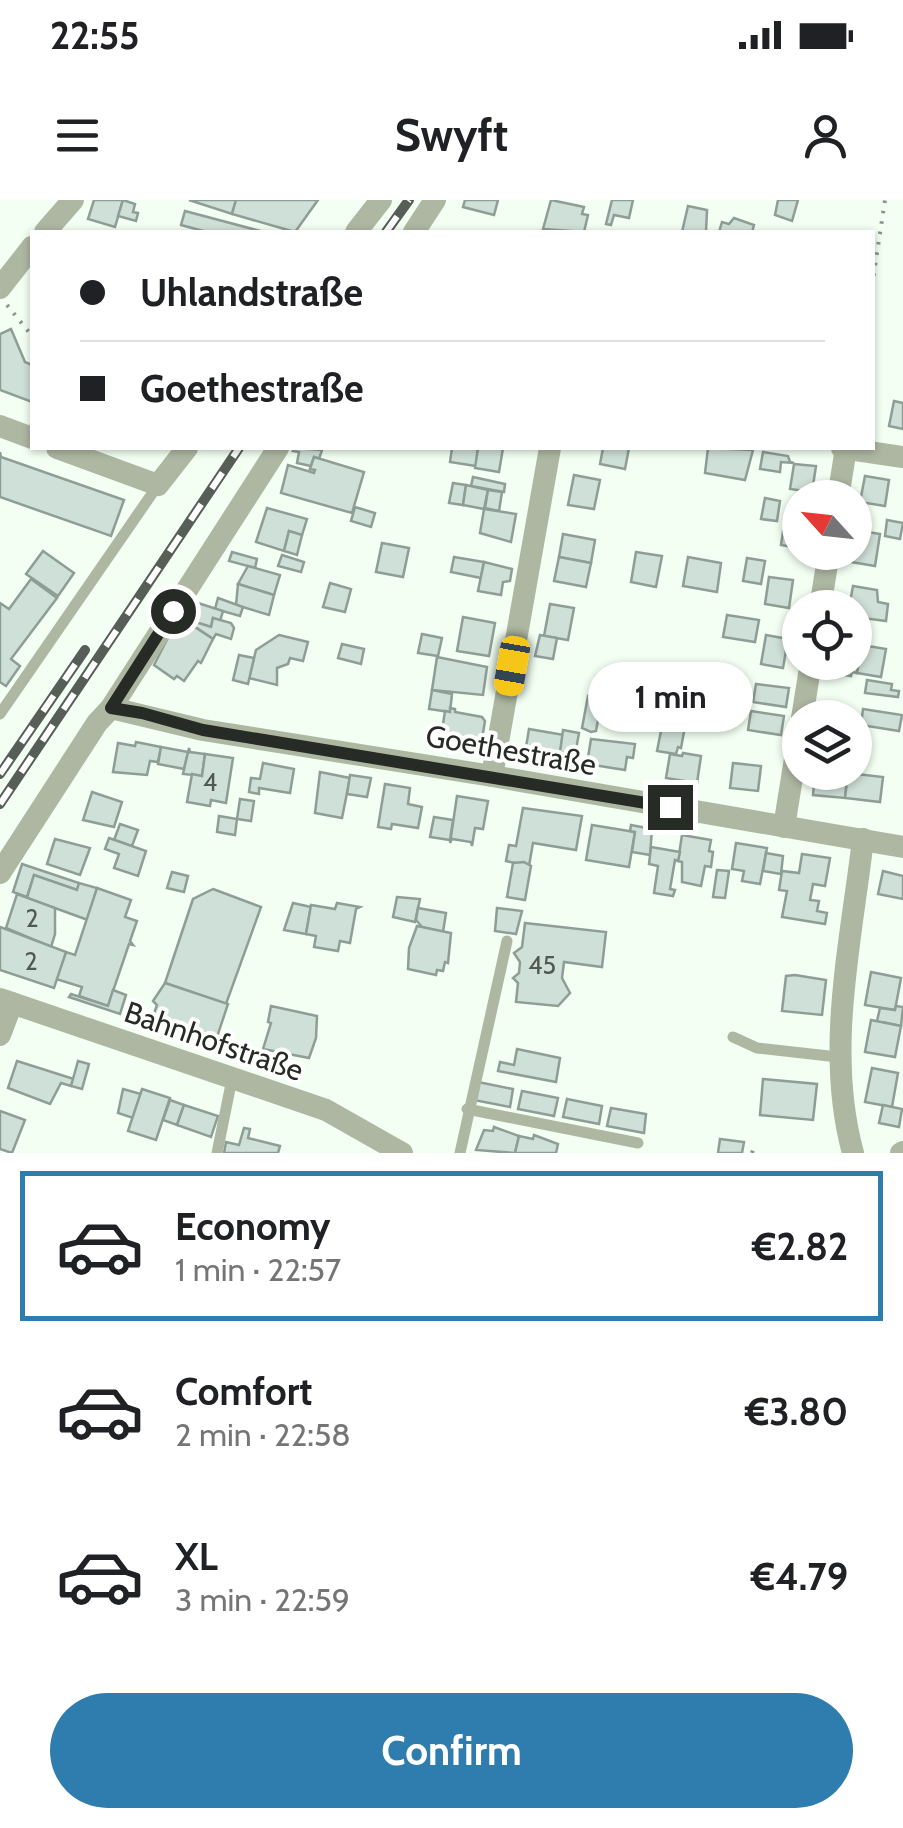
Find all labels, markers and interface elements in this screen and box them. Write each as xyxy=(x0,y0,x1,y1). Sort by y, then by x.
text: 22:55 xyxy=(50,12,139,59)
icon: menu xyxy=(50,108,105,163)
text: Swyft xyxy=(395,108,508,162)
icon: person xyxy=(798,108,853,163)
text: Uhlandstraße xyxy=(140,269,363,316)
text: Goethestraße xyxy=(140,365,364,412)
north arrow xyxy=(782,480,872,570)
map controls xyxy=(782,480,872,790)
route start xyxy=(151,589,196,634)
button: locate xyxy=(782,590,872,680)
car xyxy=(492,634,532,698)
callout: 1 min xyxy=(588,662,752,732)
text: 1 min xyxy=(634,677,707,716)
button: layers xyxy=(782,700,872,790)
street label: Goethestraße xyxy=(423,717,599,783)
house number: 4 xyxy=(203,767,217,797)
route end xyxy=(648,785,693,830)
house number: 2 xyxy=(25,903,39,933)
house number: 2 xyxy=(24,946,38,976)
house number: 45 xyxy=(528,950,556,980)
street label: Bahnhofstraße xyxy=(120,993,308,1089)
icon: car xyxy=(55,1201,145,1291)
text: Economy xyxy=(175,1203,330,1250)
text: €2.82 xyxy=(752,1223,848,1270)
text: 1 min · 22:57 xyxy=(175,1250,341,1289)
icon: car xyxy=(55,1366,145,1456)
text: Comfort xyxy=(175,1368,312,1415)
text: €3.80 xyxy=(745,1388,848,1435)
text: 2 min · 22:58 xyxy=(175,1415,351,1454)
icon: car xyxy=(55,1531,145,1621)
text: XL xyxy=(175,1533,218,1580)
text: €4.79 xyxy=(751,1553,848,1600)
text: 3 min · 22:59 xyxy=(175,1580,350,1619)
button: Confirm xyxy=(50,1693,853,1808)

